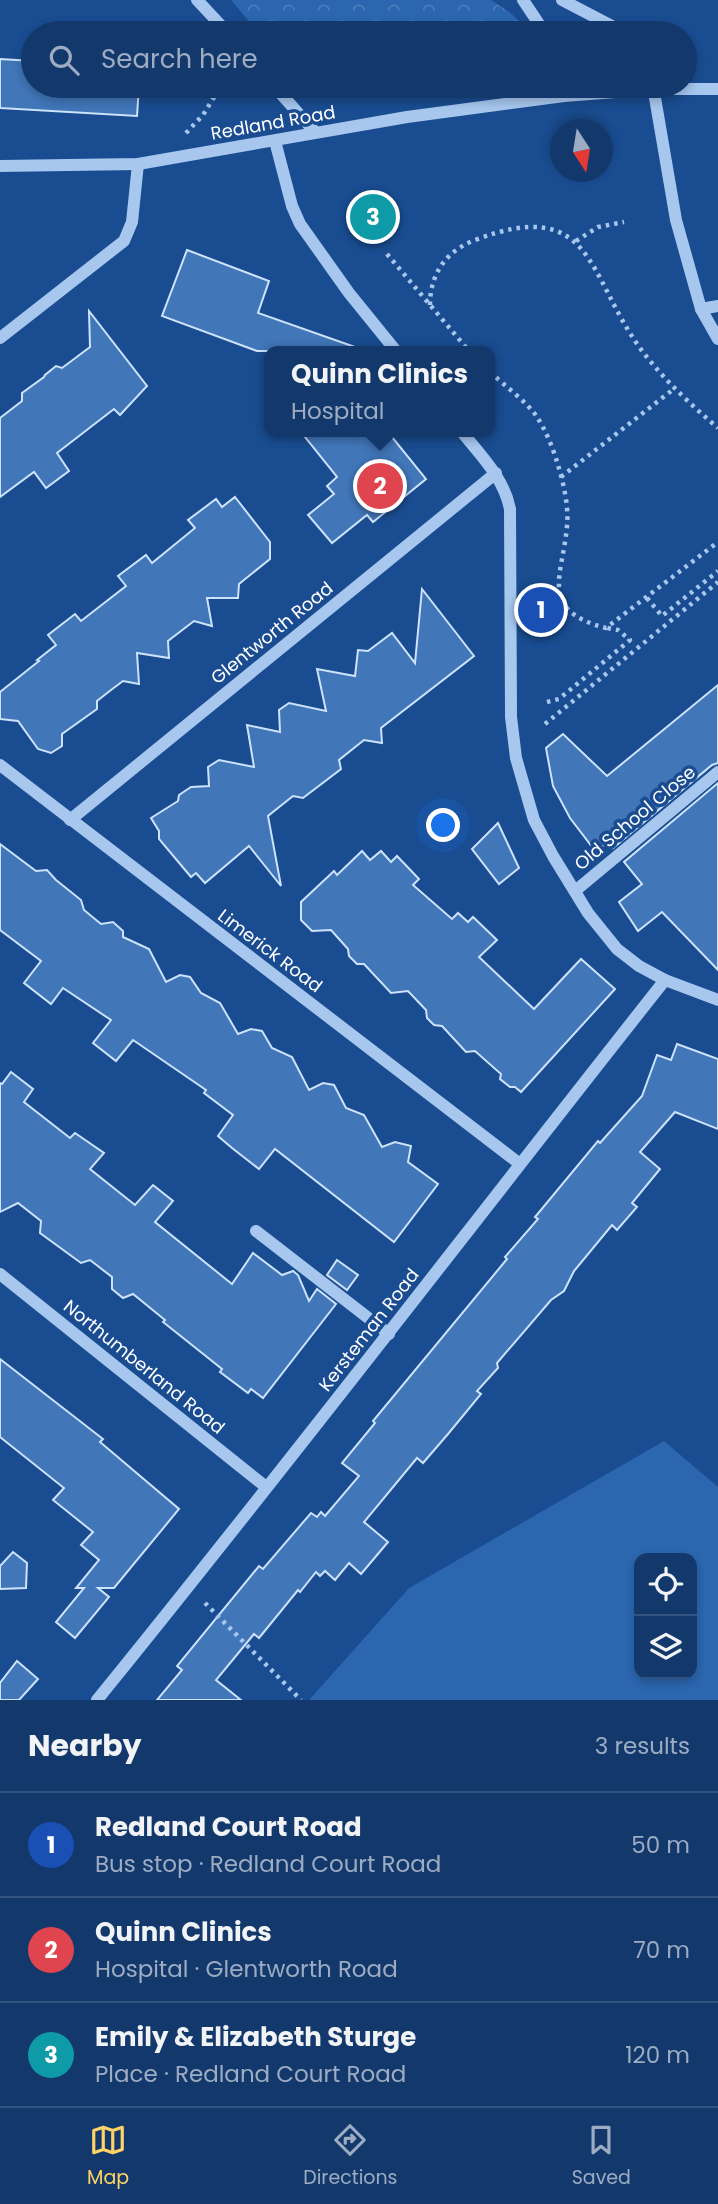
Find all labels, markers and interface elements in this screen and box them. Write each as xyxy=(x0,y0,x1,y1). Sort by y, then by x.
search box xyxy=(21,21,697,98)
icon: search xyxy=(45,41,83,79)
text: Search here xyxy=(101,41,258,77)
street label: Redland Road xyxy=(209,99,337,146)
north arrow xyxy=(550,119,613,182)
pin: 3 xyxy=(350,191,396,243)
popup xyxy=(264,346,495,437)
text: Quinn Clinics xyxy=(291,356,468,392)
text: Hospital xyxy=(291,395,385,427)
pin: 2 xyxy=(357,460,403,512)
street label: Glentworth Road xyxy=(205,576,338,690)
pin: 1 xyxy=(518,584,564,636)
street label: Old School Close xyxy=(569,759,701,876)
your location xyxy=(426,808,460,842)
street label: Limerick Road xyxy=(213,903,328,998)
street label: Kersteman Road xyxy=(313,1263,425,1396)
street label: Northumberland Road xyxy=(58,1294,230,1440)
map controls xyxy=(634,1553,697,1679)
button: locate xyxy=(634,1553,697,1616)
button: layers xyxy=(634,1616,697,1679)
text: Nearby xyxy=(28,1724,142,1767)
text: 3 results xyxy=(595,1730,690,1762)
text: Redland Court Road xyxy=(95,1809,362,1845)
text: 1 xyxy=(47,1829,55,1861)
text: 50 m xyxy=(631,1829,690,1861)
text: Bus stop · Redland Court Road xyxy=(95,1848,441,1880)
text: Quinn Clinics xyxy=(95,1914,272,1950)
text: 2 xyxy=(44,1934,58,1966)
text: 70 m xyxy=(633,1934,690,1966)
text: Hospital · Glentworth Road xyxy=(95,1953,398,1985)
text: Emily & Elizabeth Sturge xyxy=(95,2019,416,2055)
text: 3 xyxy=(44,2039,58,2071)
text: 120 m xyxy=(625,2039,690,2071)
text: Place · Redland Court Road xyxy=(95,2058,406,2090)
tab: Map xyxy=(87,2121,129,2192)
tab: Directions xyxy=(303,2121,398,2192)
tab: Saved xyxy=(572,2121,631,2192)

